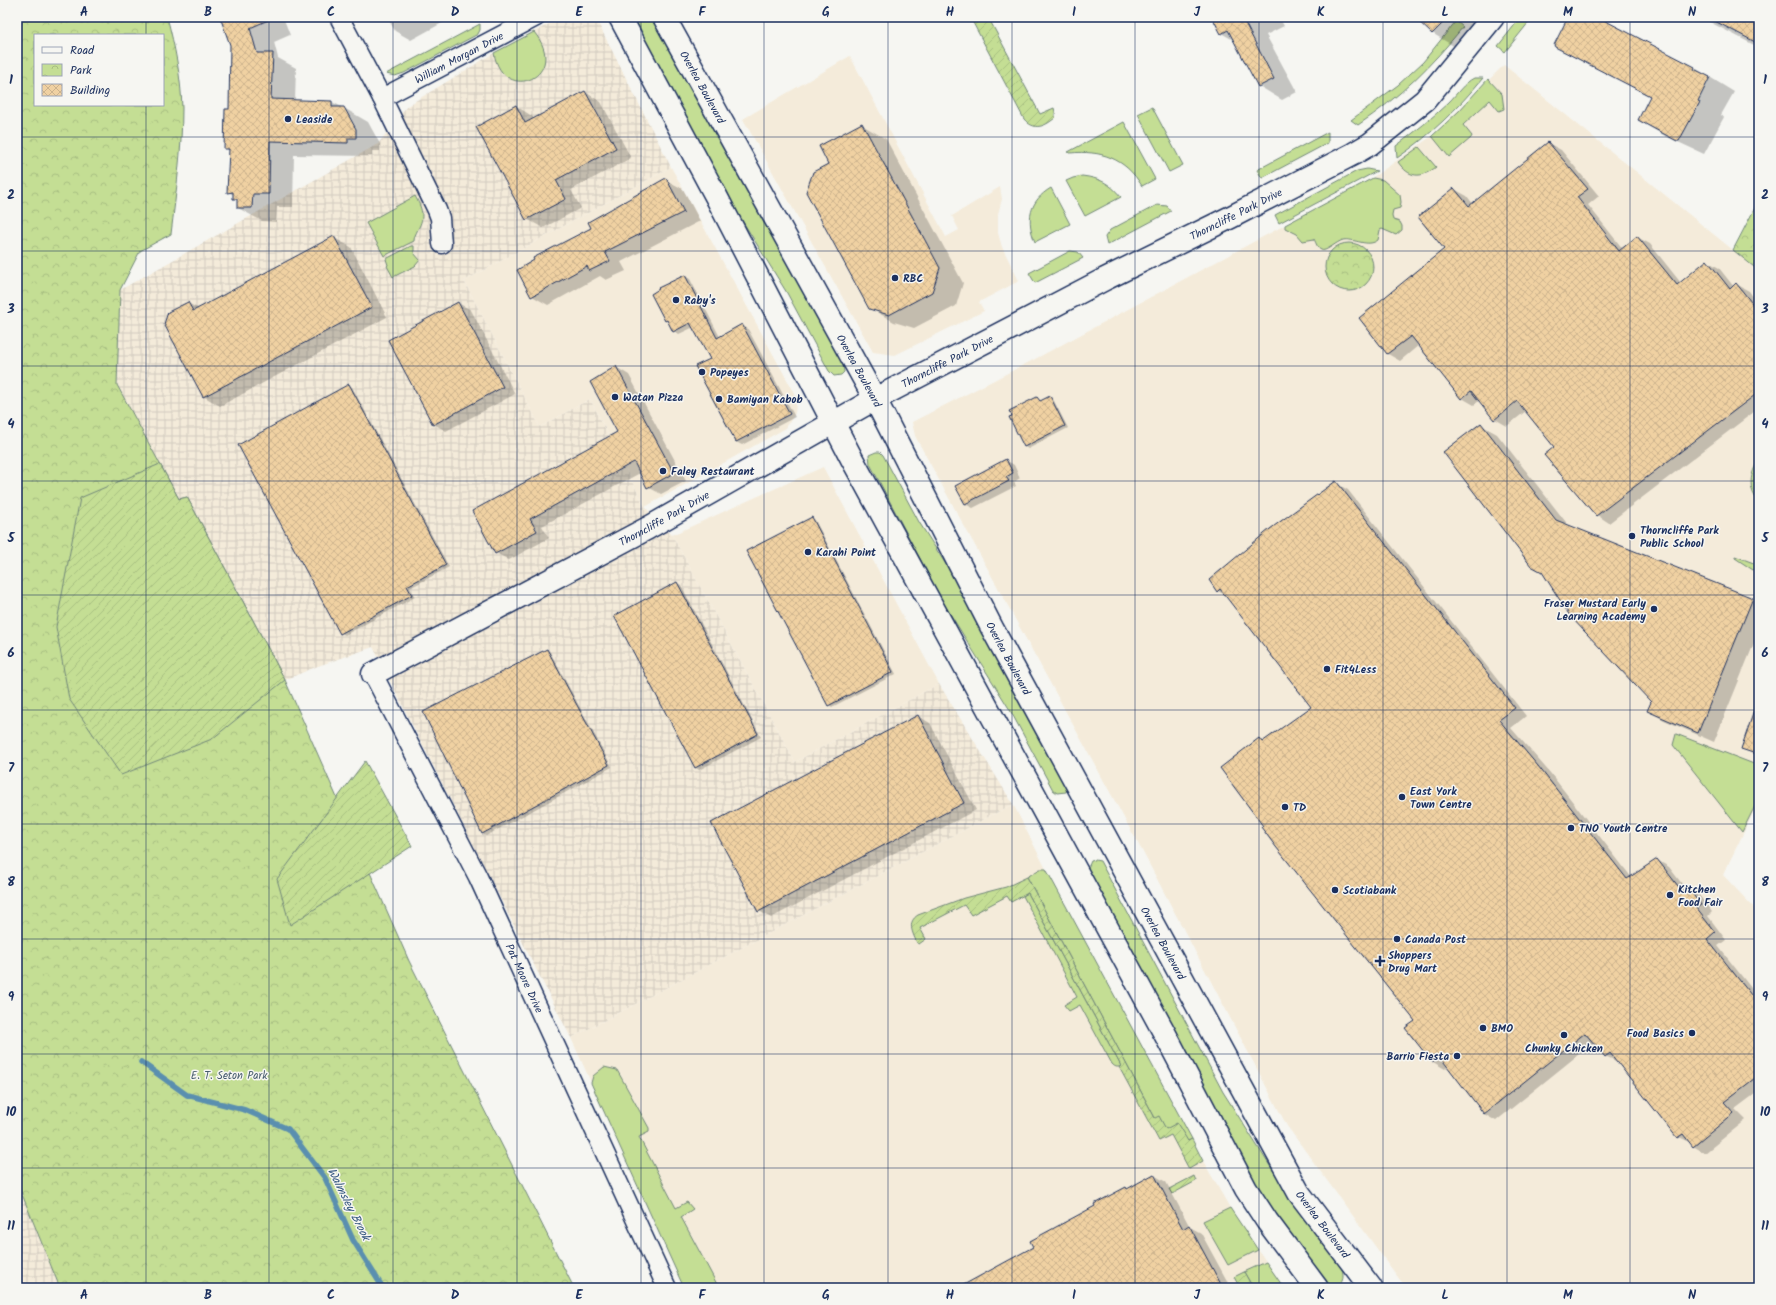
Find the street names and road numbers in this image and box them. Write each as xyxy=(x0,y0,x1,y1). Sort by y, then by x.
street label: William Morgan Drive xyxy=(412,27,507,89)
street label: Overlea Boulevard xyxy=(674,48,730,128)
street label: Thorncliffe Park Drive xyxy=(1187,184,1286,246)
street label: Overlea Boulevard xyxy=(831,331,886,411)
street label: Thorncliffe Park Drive xyxy=(899,331,997,394)
street label: Thorncliffe Park Drive xyxy=(616,487,713,552)
street label: Overlea Boulevard xyxy=(980,619,1035,699)
street label: Overlea Boulevard xyxy=(1135,903,1190,984)
street label: Pat Moore Drive xyxy=(500,941,547,1016)
street label: Overlea Boulevard xyxy=(1290,1187,1354,1263)

